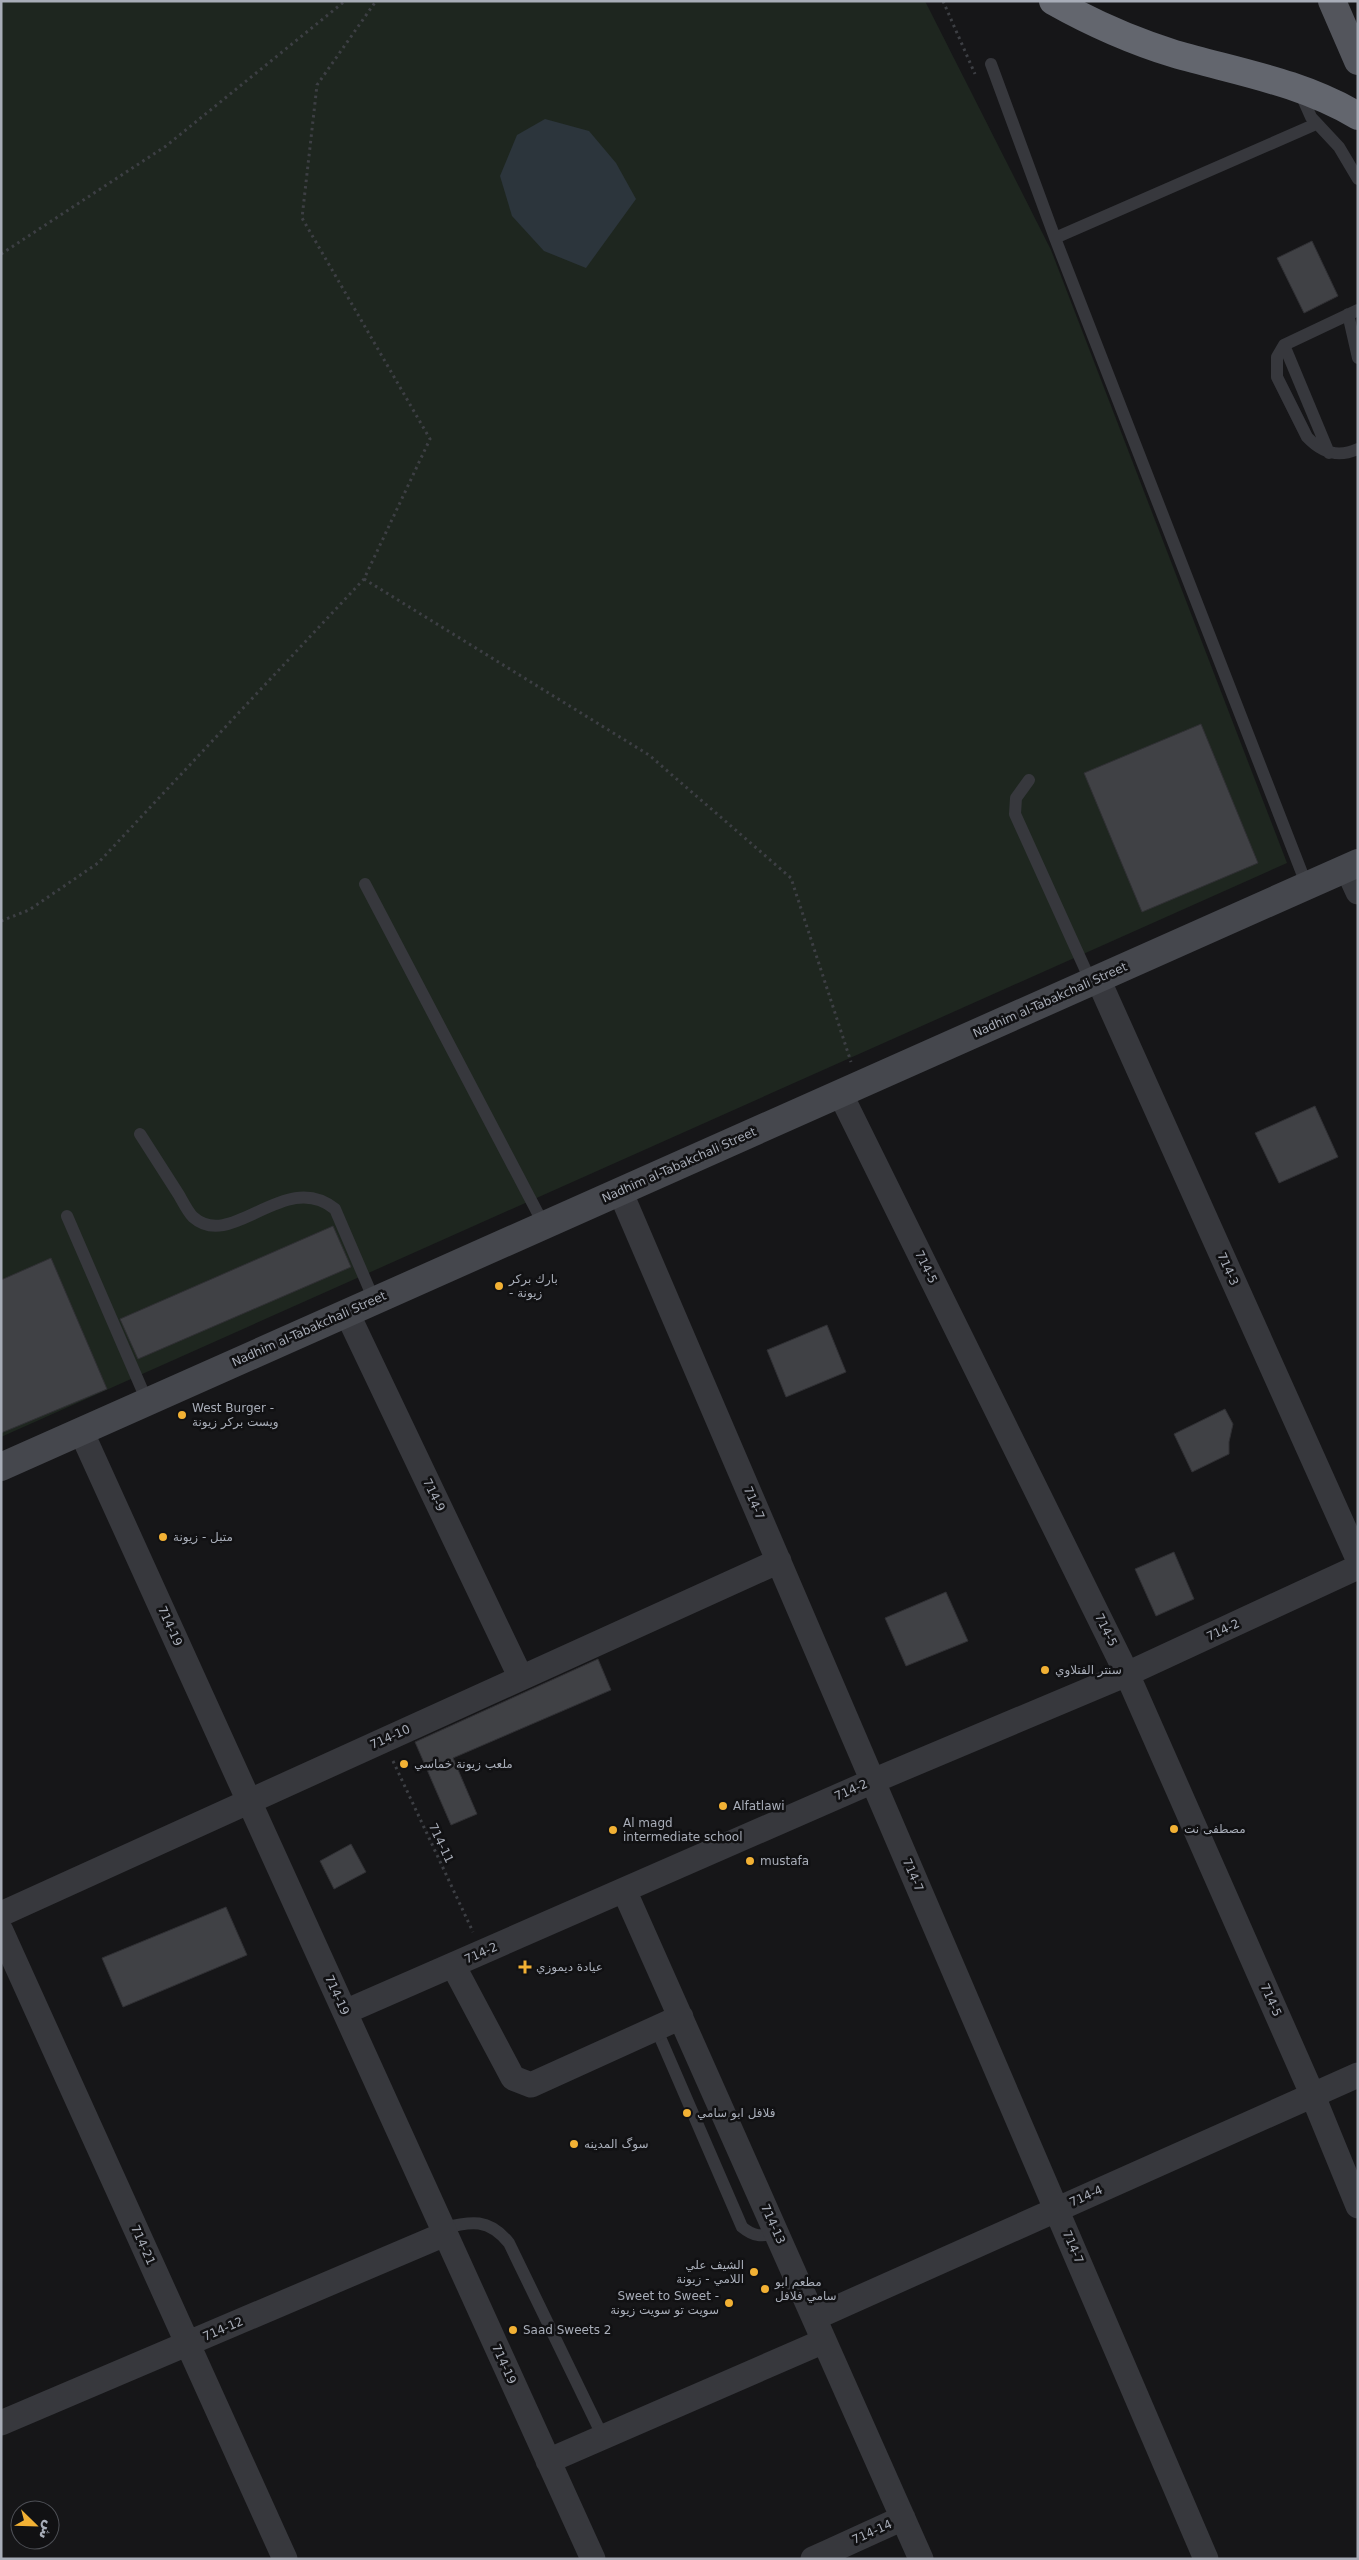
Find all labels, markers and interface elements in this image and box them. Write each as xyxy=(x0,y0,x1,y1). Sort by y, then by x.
street label: Nadhim al-Tabakchali Street xyxy=(971,959,1130,1040)
street label: Nadhim al-Tabakchali Street xyxy=(600,1124,759,1205)
street label: 714-5 xyxy=(912,1248,940,1286)
street label: 714-3 xyxy=(1215,1250,1241,1288)
place label: بارك بركر - زيونة xyxy=(508,1272,558,1301)
marker: بارك بركر - زيونة xyxy=(493,1280,505,1292)
street label: Nadhim al-Tabakchali Street xyxy=(230,1288,389,1369)
place label: West Burger - ويست بركر زيونة xyxy=(192,1401,279,1430)
marker: West Burger - ويست بركر زيونة xyxy=(176,1409,188,1421)
street label: 714-9 xyxy=(420,1476,448,1514)
street label: 714-7 xyxy=(741,1484,767,1522)
place label: متبل - زيونة xyxy=(173,1530,233,1545)
marker: متبل - زيونة xyxy=(157,1531,169,1543)
street label: 714-19 xyxy=(155,1604,185,1648)
street label: 714-5 xyxy=(1092,1611,1120,1649)
street label: 714-2 xyxy=(1204,1616,1242,1644)
place label: سنتر الفتلاوي xyxy=(1055,1663,1122,1678)
marker: سنتر الفتلاوي xyxy=(1039,1664,1051,1676)
street label: 714-10 xyxy=(368,1722,412,1752)
place label: ملعب زيونة خماسي xyxy=(414,1757,513,1772)
marker: ملعب زيونة خماسي xyxy=(398,1758,410,1770)
street label: 714-2 xyxy=(832,1777,870,1803)
place label: Alfatlawi xyxy=(733,1799,785,1813)
marker: Alfatlawi xyxy=(717,1800,729,1812)
place label: Al magd intermediate school xyxy=(623,1816,743,1844)
street label: 714-11 xyxy=(426,1821,456,1865)
place label: مصطفى نت xyxy=(1184,1822,1246,1836)
marker: مصطفى نت xyxy=(1168,1823,1180,1835)
marker: Al magd intermediate school xyxy=(607,1824,619,1836)
place label: mustafa xyxy=(760,1854,809,1868)
marker: mustafa xyxy=(744,1855,756,1867)
street label: 714-7 xyxy=(900,1856,926,1894)
street label: 714-2 xyxy=(462,1940,500,1966)
marker: عيادة ديموزي xyxy=(518,1960,532,1974)
place label: عيادة ديموزي xyxy=(536,1960,603,1975)
street label: 714-19 xyxy=(322,1973,352,2017)
street label: 714-5 xyxy=(1258,1981,1284,2019)
place label: فلافل ابو سامي xyxy=(697,2106,775,2121)
marker: فلافل ابو سامي xyxy=(681,2107,693,2119)
place label: سوگ المدينه xyxy=(584,2137,648,2152)
marker: سوگ المدينه xyxy=(568,2138,580,2150)
street label: 714-4 xyxy=(1067,2183,1105,2209)
street label: 714-13 xyxy=(758,2202,788,2246)
street label: 714-21 xyxy=(128,2223,158,2267)
street label: 714-7 xyxy=(1060,2228,1086,2266)
place label: الشيف علي اللامي - زيونة xyxy=(676,2258,744,2287)
marker: الشيف علي اللامي - زيونة xyxy=(748,2266,760,2278)
place label: مطعم ابو سامي فلافل xyxy=(774,2275,837,2303)
marker: مطعم ابو سامي فلافل xyxy=(759,2283,771,2295)
place label: Sweet to Sweet - سويت تو سويت زيونة xyxy=(610,2289,719,2318)
marker: Sweet to Sweet - سويت تو سويت زيونة xyxy=(723,2297,735,2309)
street label: 714-12 xyxy=(201,2314,245,2344)
place label: Saad Sweets 2 xyxy=(523,2323,611,2337)
marker: Saad Sweets 2 xyxy=(507,2324,519,2336)
street label: 714-19 xyxy=(489,2342,519,2386)
north arrow xyxy=(10,2500,60,2550)
street label: 714-14 xyxy=(850,2517,894,2547)
text: ش xyxy=(36,2518,58,2542)

